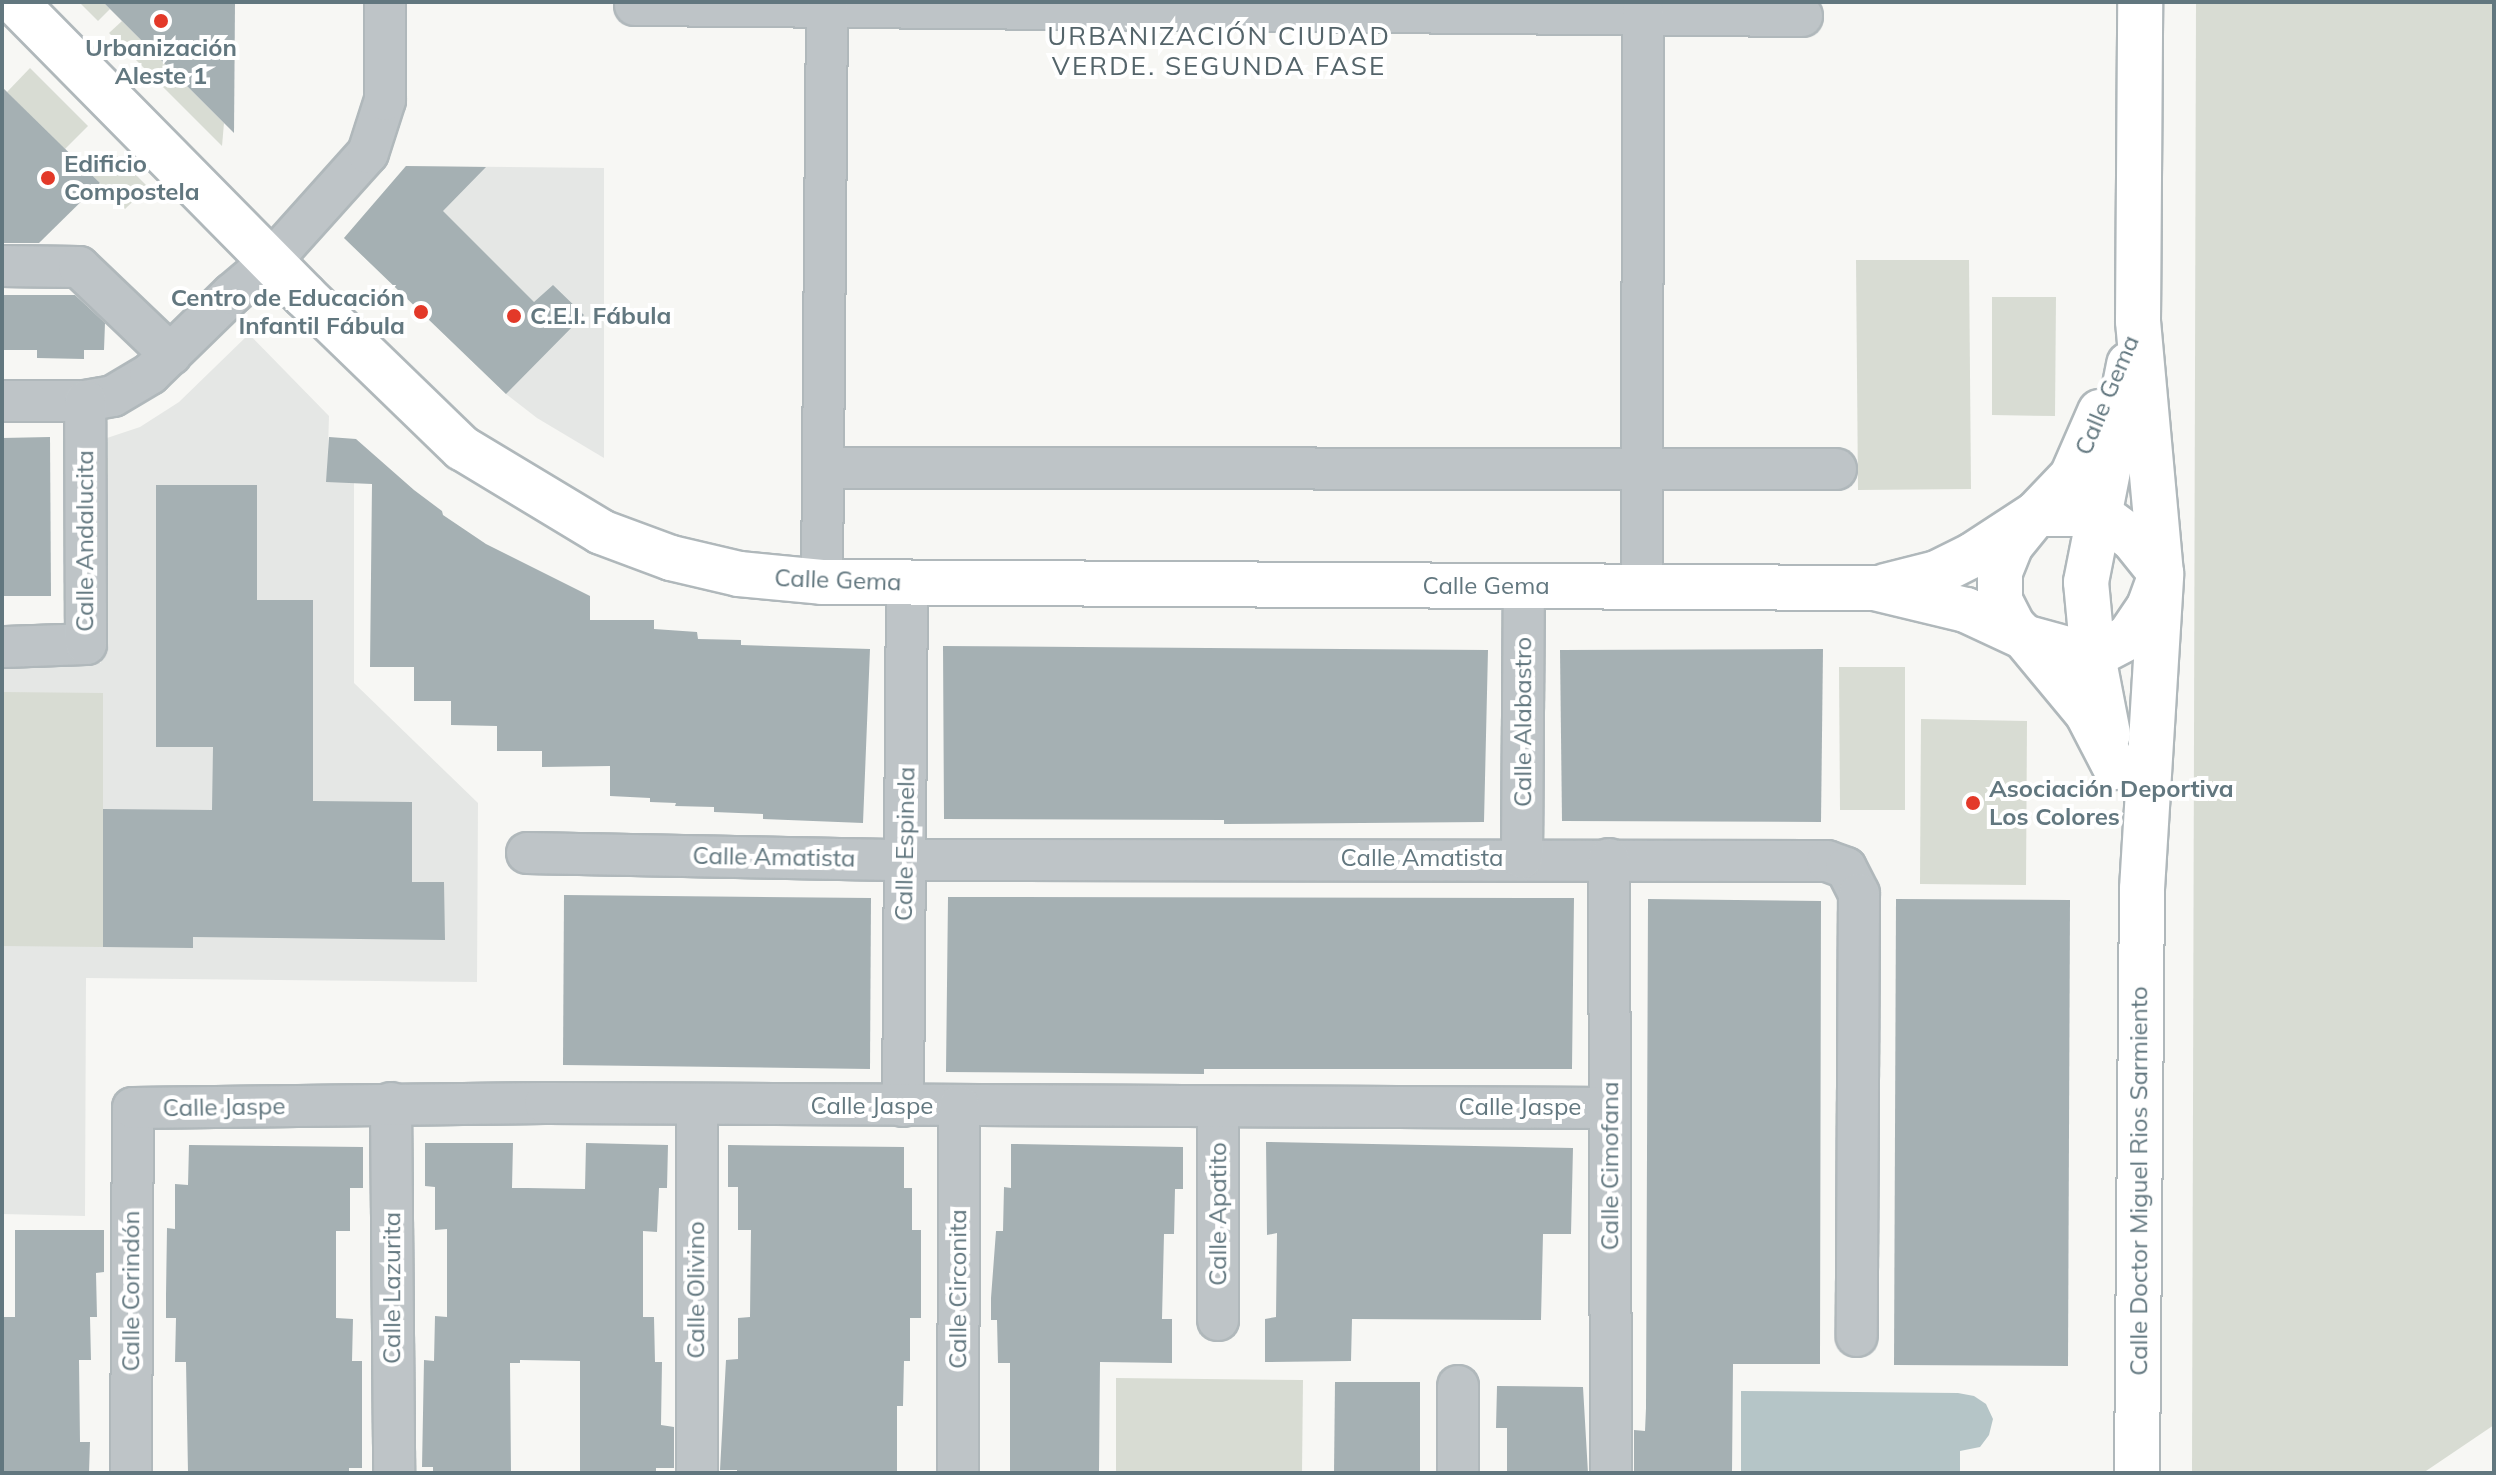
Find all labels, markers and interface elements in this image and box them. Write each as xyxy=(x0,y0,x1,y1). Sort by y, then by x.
marker: Urbanización Aleste 1 xyxy=(152,12,170,30)
district label: URBANIZACIÓN CIUDAD VERDE. SEGUNDA FASE xyxy=(1047,20,1391,82)
place label: Urbanización Aleste 1 xyxy=(85,34,237,90)
place label: Edificio Compostela xyxy=(64,150,200,206)
marker: Edificio Compostela xyxy=(39,169,57,187)
place label: Centro de Educación Infantil Fábula xyxy=(171,284,405,340)
place label: C.E.I. Fábula xyxy=(530,302,671,330)
marker: Centro de Educación Infantil Fábula xyxy=(412,303,430,321)
marker: C.E.I. Fábula xyxy=(505,307,523,325)
street label: Calle Gema xyxy=(2069,331,2145,459)
street label: Calle Andalucita xyxy=(71,450,99,632)
street label: Calle Gema xyxy=(774,563,902,597)
street label: Calle Gema xyxy=(1422,572,1550,600)
street label: Calle Alabastro xyxy=(1509,637,1537,807)
street label: Calle Espinela xyxy=(889,767,921,921)
place label: Asociación Deportiva Los Colores xyxy=(1989,775,2234,831)
marker: Asociación Deportiva Los Colores xyxy=(1964,794,1982,812)
street label: Calle Amatista xyxy=(692,841,856,873)
street label: Calle Amatista xyxy=(1341,844,1503,872)
street label: Calle Doctor Miguel Rios Sarmiento xyxy=(2125,986,2153,1376)
street label: Calle Cimofana xyxy=(1596,1082,1624,1250)
street label: Calle Jaspe xyxy=(162,1092,286,1122)
street label: Calle Jaspe xyxy=(811,1092,933,1120)
street label: Calle Jaspe xyxy=(1459,1093,1581,1121)
street label: Calle Apatito xyxy=(1204,1142,1232,1286)
street label: Calle Circonita xyxy=(944,1209,972,1369)
street label: Calle Corindón xyxy=(117,1210,145,1372)
street label: Calle Lazurita xyxy=(378,1212,406,1364)
street label: Calle Olivino xyxy=(682,1221,710,1359)

